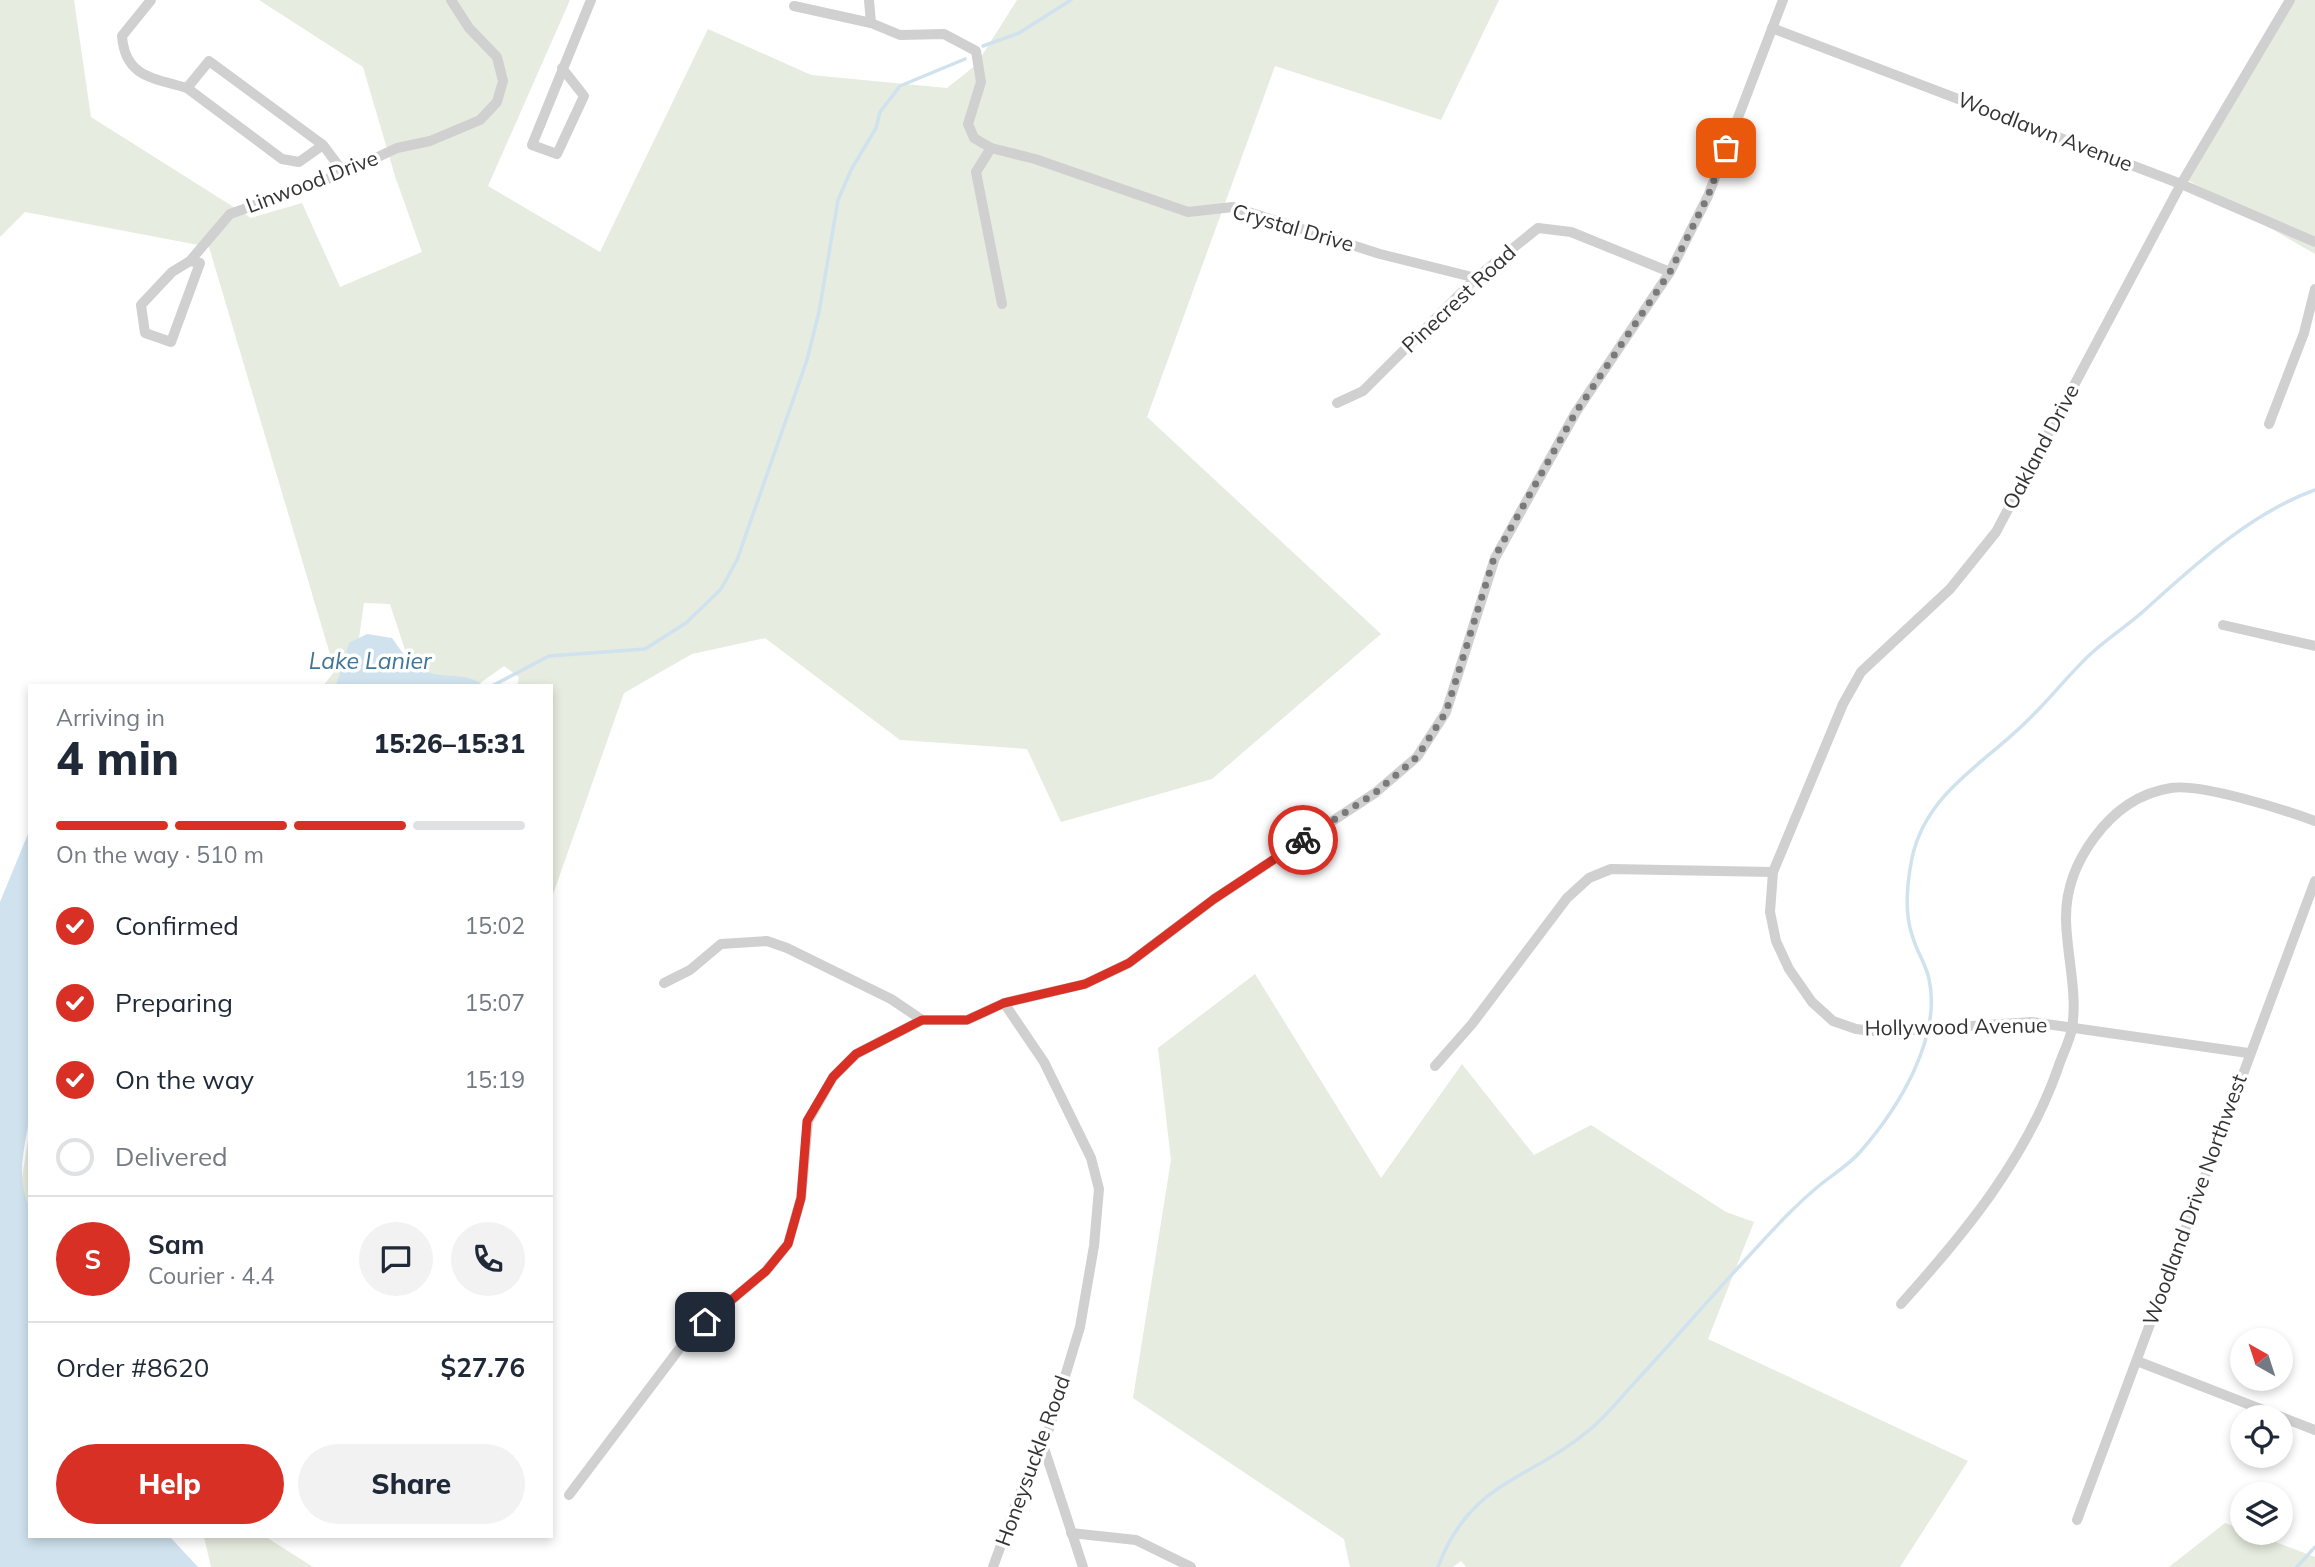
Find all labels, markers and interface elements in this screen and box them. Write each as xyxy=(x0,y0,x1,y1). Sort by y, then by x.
street label: Woodlawn Avenue xyxy=(1954,86,2137,176)
pin xyxy=(1696,118,1756,178)
icon: bag xyxy=(1707,129,1745,167)
street label: Linwood Drive xyxy=(242,144,381,218)
street label: Crystal Drive xyxy=(1230,197,1357,257)
street label: Pinecrest Road xyxy=(1396,239,1521,358)
street label: Oakland Drive xyxy=(1996,379,2084,514)
water label: Lake Lanier xyxy=(309,646,433,675)
text: Arriving in xyxy=(56,703,165,732)
text: 15:26–15:31 xyxy=(374,727,525,760)
text: 4 min xyxy=(56,729,179,787)
courier xyxy=(1268,805,1338,875)
icon: bike xyxy=(1284,821,1322,859)
text: On the way · 510 m xyxy=(56,840,264,869)
icon: check xyxy=(56,907,94,945)
text: Confirmed xyxy=(115,909,239,942)
text: 15:02 xyxy=(465,911,525,940)
icon: check xyxy=(56,984,94,1022)
text: Preparing xyxy=(115,986,233,1019)
text: 15:07 xyxy=(465,988,525,1017)
street label: Hollywood Avenue xyxy=(1864,1011,2048,1041)
icon: check xyxy=(56,1061,94,1099)
text: On the way xyxy=(115,1063,254,1096)
text: 15:19 xyxy=(465,1065,525,1094)
street label: Woodland Drive Northwest xyxy=(2136,1070,2252,1329)
text: Delivered xyxy=(115,1140,228,1173)
button: chat xyxy=(359,1222,433,1296)
button: phone xyxy=(451,1222,525,1296)
text: Sam xyxy=(148,1228,204,1261)
text: S xyxy=(85,1243,101,1276)
text: Courier · 4.4 xyxy=(148,1261,274,1290)
pin xyxy=(675,1292,735,1352)
icon: home xyxy=(686,1303,724,1341)
north arrow xyxy=(2230,1328,2292,1391)
map controls xyxy=(2230,1328,2293,1545)
text: Order #8620 xyxy=(56,1351,209,1384)
text: $27.76 xyxy=(441,1351,525,1384)
street label: Honeysuckle Road xyxy=(989,1372,1075,1550)
button: locate xyxy=(2230,1405,2293,1468)
button: Help xyxy=(56,1444,284,1524)
button: Share xyxy=(298,1444,525,1524)
button: layers xyxy=(2230,1482,2293,1545)

